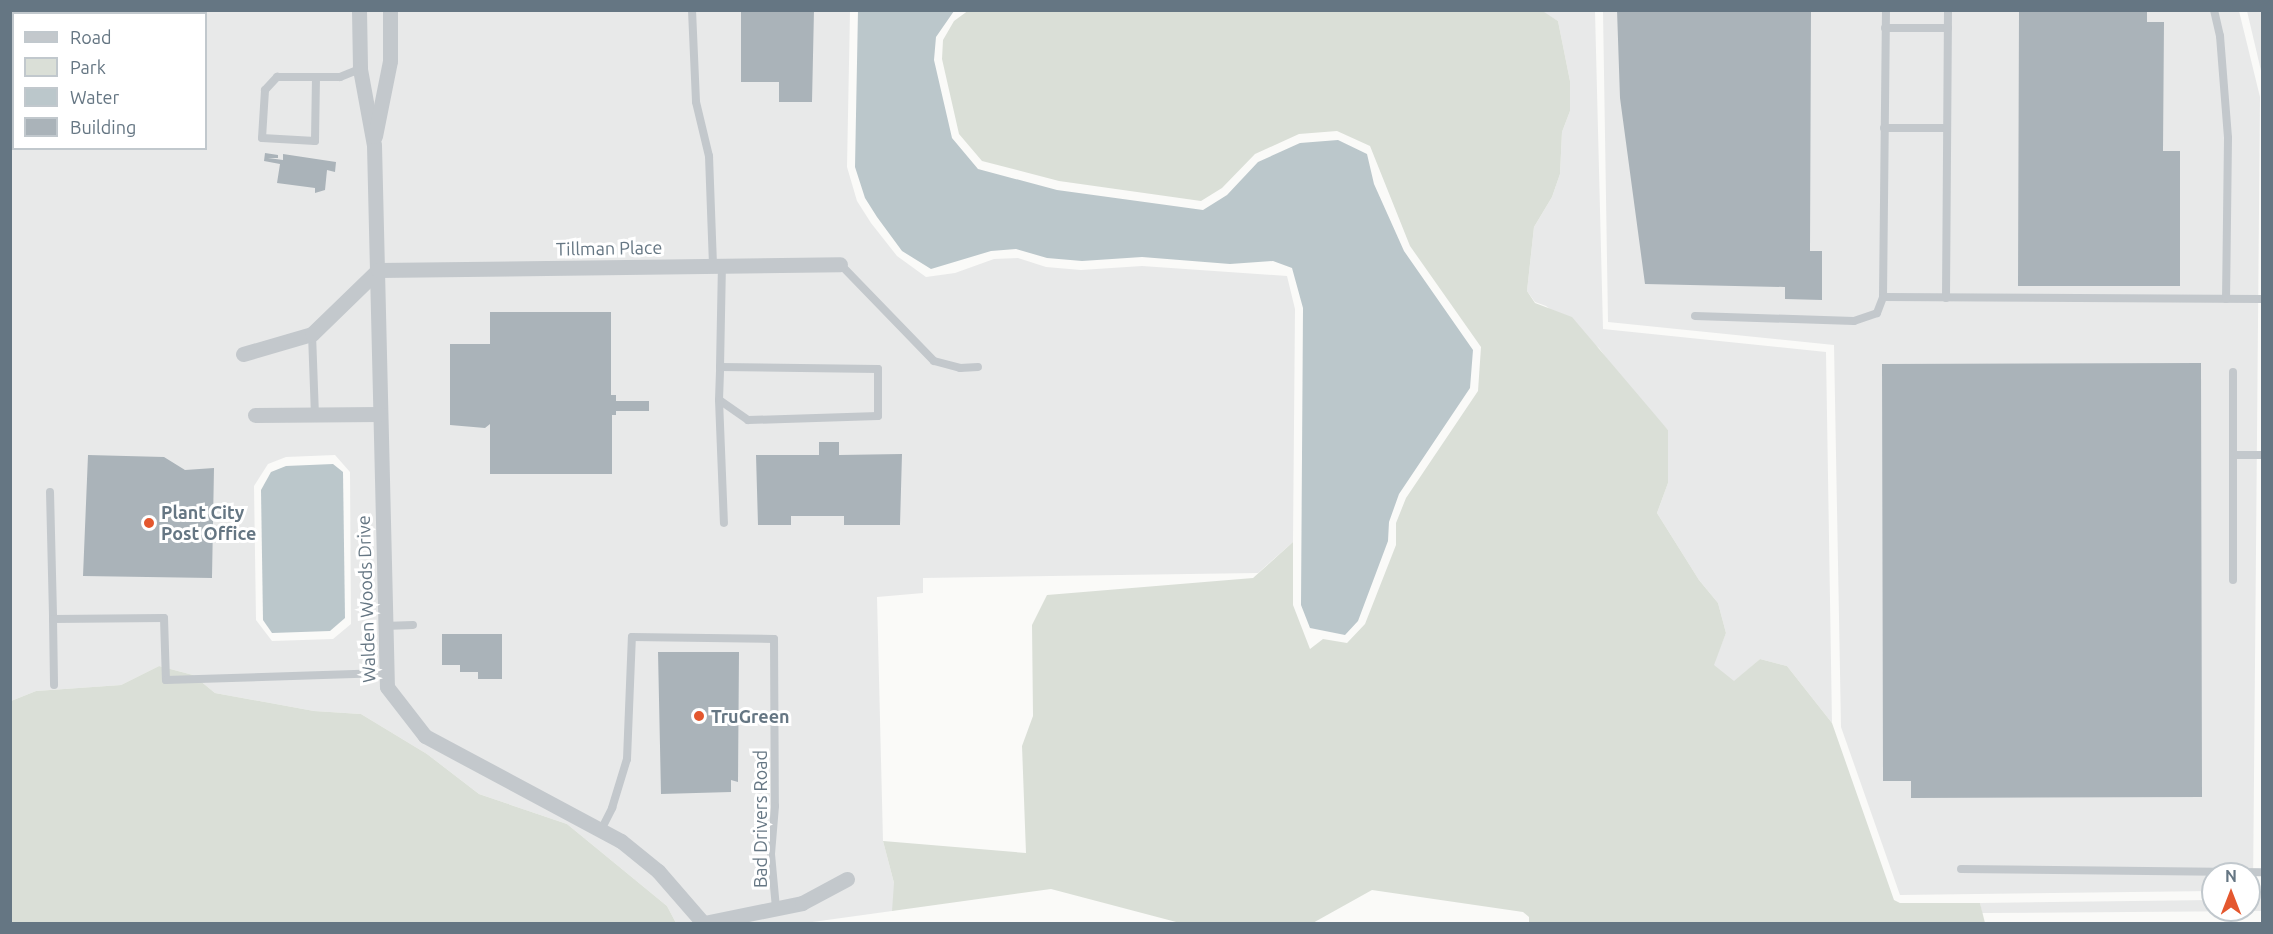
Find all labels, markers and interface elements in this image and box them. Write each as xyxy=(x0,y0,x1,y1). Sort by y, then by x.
legend xyxy=(12,12,207,150)
text: Road xyxy=(70,27,112,47)
text: Park xyxy=(70,57,106,77)
text: Water xyxy=(70,87,119,107)
text: Building xyxy=(70,117,136,137)
street label: Tillman Place xyxy=(556,236,662,260)
place label: Plant City Post Office xyxy=(161,502,256,544)
street label: Walden Woods Drive xyxy=(352,515,380,683)
marker: Plant City Post Office xyxy=(142,516,156,530)
place label: TruGreen xyxy=(711,705,790,727)
marker: TruGreen xyxy=(692,709,706,723)
street label: Bad Drivers Road xyxy=(749,750,771,888)
north arrow xyxy=(2201,862,2261,922)
text: N xyxy=(2225,867,2237,885)

